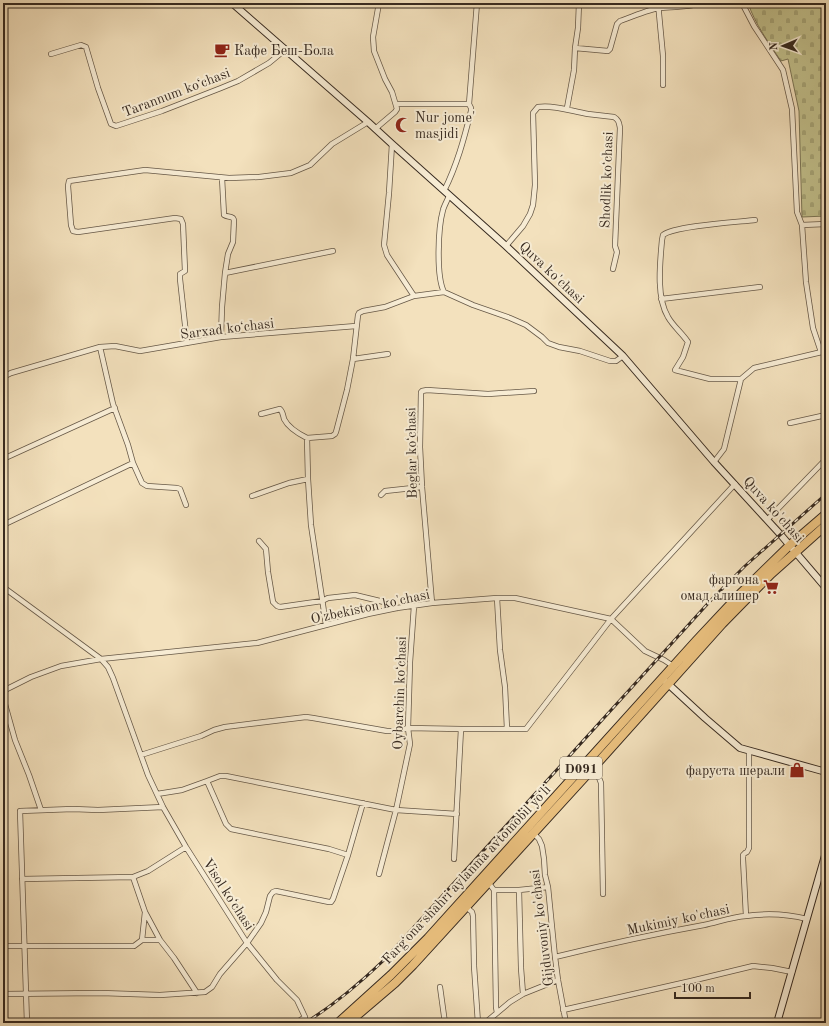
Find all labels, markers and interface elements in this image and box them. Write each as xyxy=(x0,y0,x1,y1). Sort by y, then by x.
north arrow xyxy=(763,26,803,66)
cafe icon: Кафе Беш-Бола xyxy=(213,41,231,59)
text: N xyxy=(769,41,780,51)
place label: Кафе Беш-Бола xyxy=(234,44,334,59)
street label: Tarannum koʻchasi xyxy=(120,65,232,120)
place label: Nur jome' masjidi xyxy=(415,111,475,141)
mosque icon: Nur jome' masjidi xyxy=(394,116,412,134)
street label: Shodlik koʻchasi xyxy=(597,131,616,229)
street label: Quva ko'chasi xyxy=(516,239,587,306)
street label: Sarxad koʻchasi xyxy=(179,315,275,342)
street label: Beglar koʻchasi xyxy=(403,407,420,499)
street label: Quva ko'chasi xyxy=(740,474,806,545)
place label: фаргона омад алишер xyxy=(680,573,759,603)
supermarket icon: фаргона омад алишер xyxy=(762,578,780,596)
street label: O'zbekiston ko'chasi xyxy=(309,587,431,626)
street label: Oybarchin koʻchasi xyxy=(390,636,409,750)
road number: D091 xyxy=(560,757,602,779)
shop icon: фаруста шерали xyxy=(788,761,806,779)
place label: фаруста шерали xyxy=(686,764,785,779)
street label: Fargʻona shahri aylanma avtomobil yoʻli xyxy=(379,782,554,967)
street label: Visol koʻchasi xyxy=(200,856,257,933)
street label: Gijduvoniy ko'chasi xyxy=(528,868,556,987)
street label: Mukimiy ko'chasi xyxy=(626,902,731,938)
scale bar xyxy=(675,974,750,1000)
text: 100 m xyxy=(681,983,715,995)

